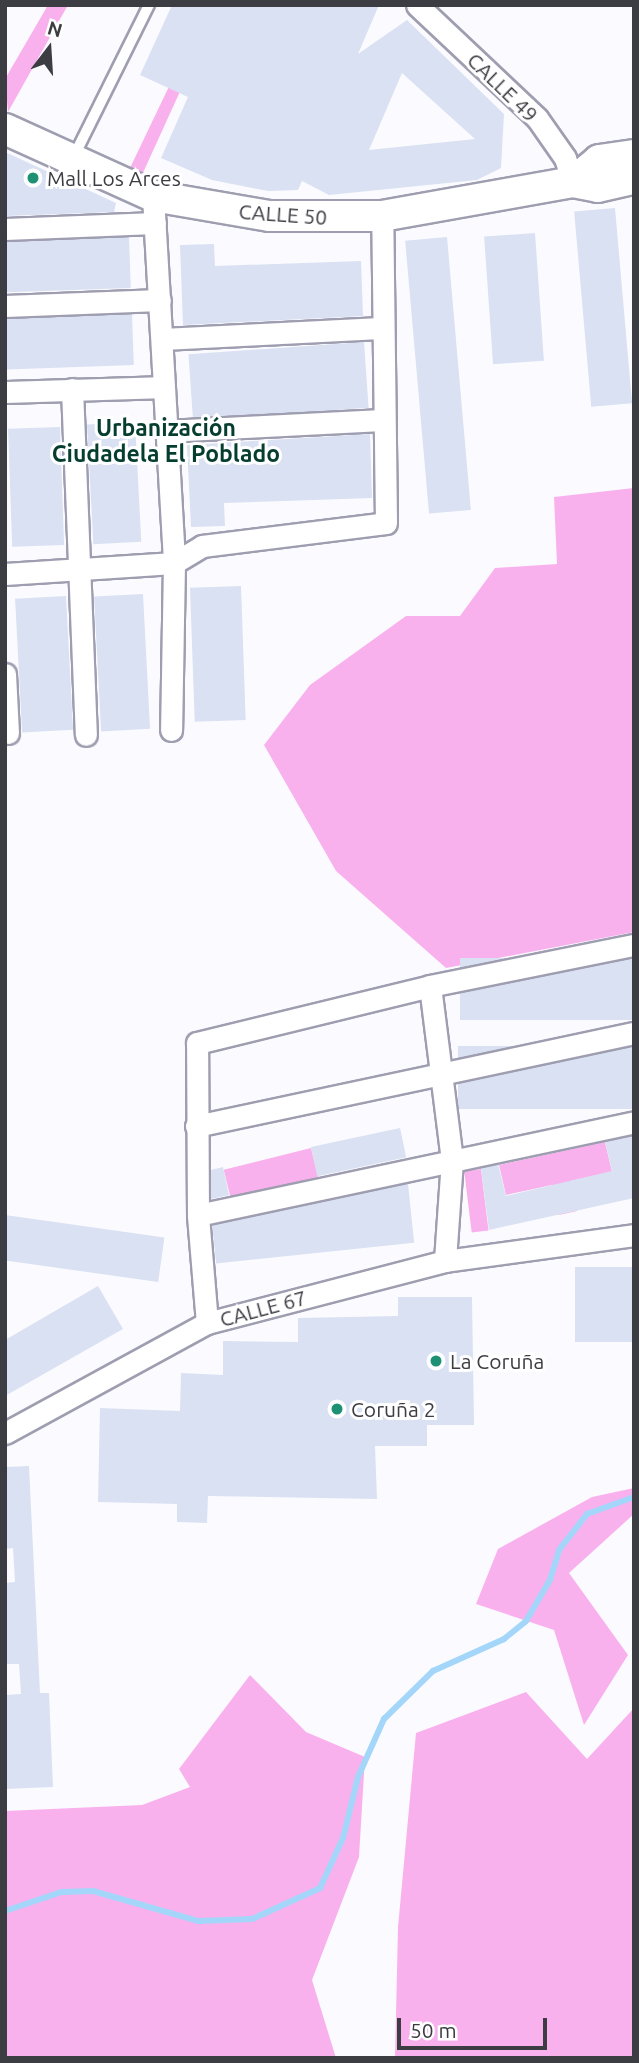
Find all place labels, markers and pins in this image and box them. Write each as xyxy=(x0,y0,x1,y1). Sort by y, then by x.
place label: Mall Los Arces xyxy=(47,165,181,191)
marker: Mall Los Arces xyxy=(25,170,41,186)
place label: La Coruña xyxy=(450,1348,544,1374)
marker: La Coruña xyxy=(428,1353,444,1369)
place label: Coruña 2 xyxy=(351,1396,436,1422)
marker: Coruña 2 xyxy=(329,1401,345,1417)

